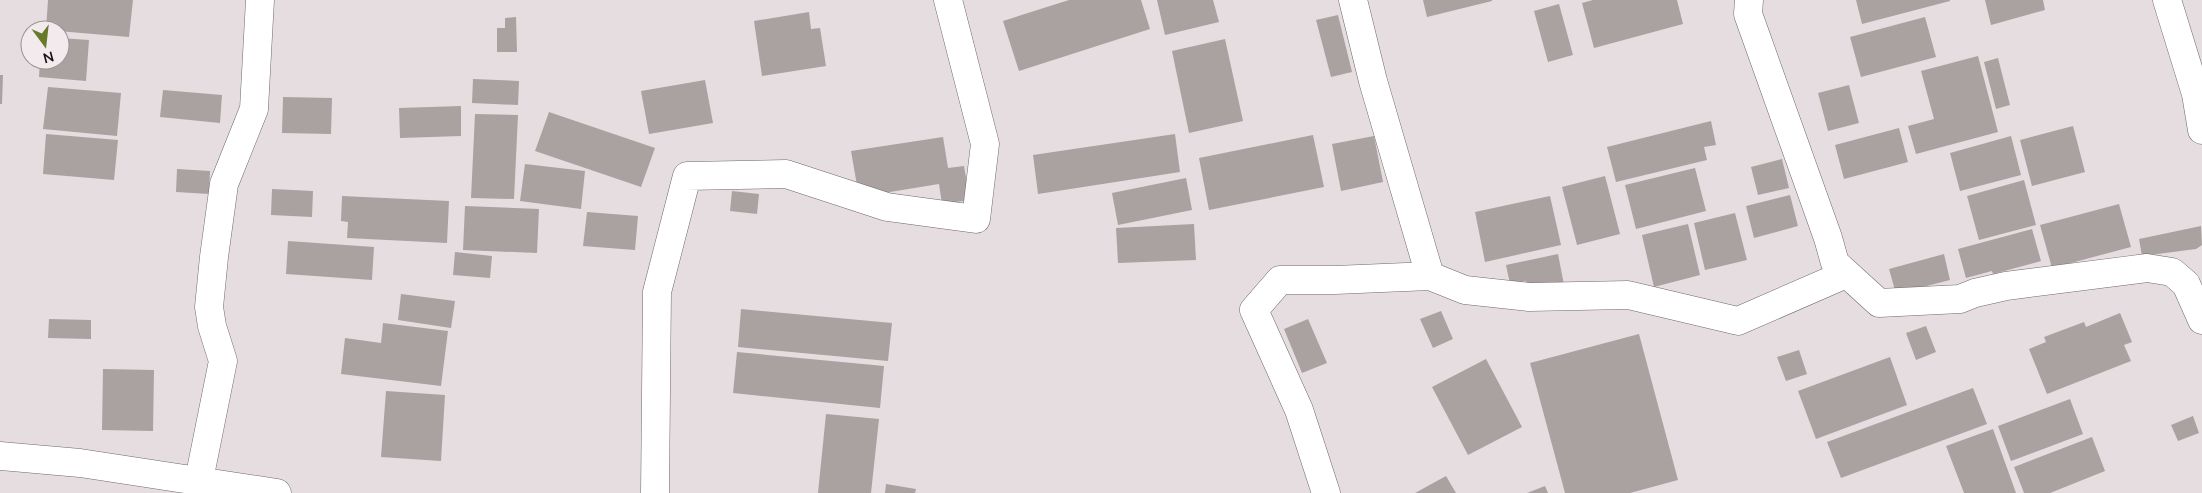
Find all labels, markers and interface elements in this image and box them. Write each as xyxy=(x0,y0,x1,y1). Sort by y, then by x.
north arrow xyxy=(20,20,70,70)
text: N xyxy=(41,47,56,68)

